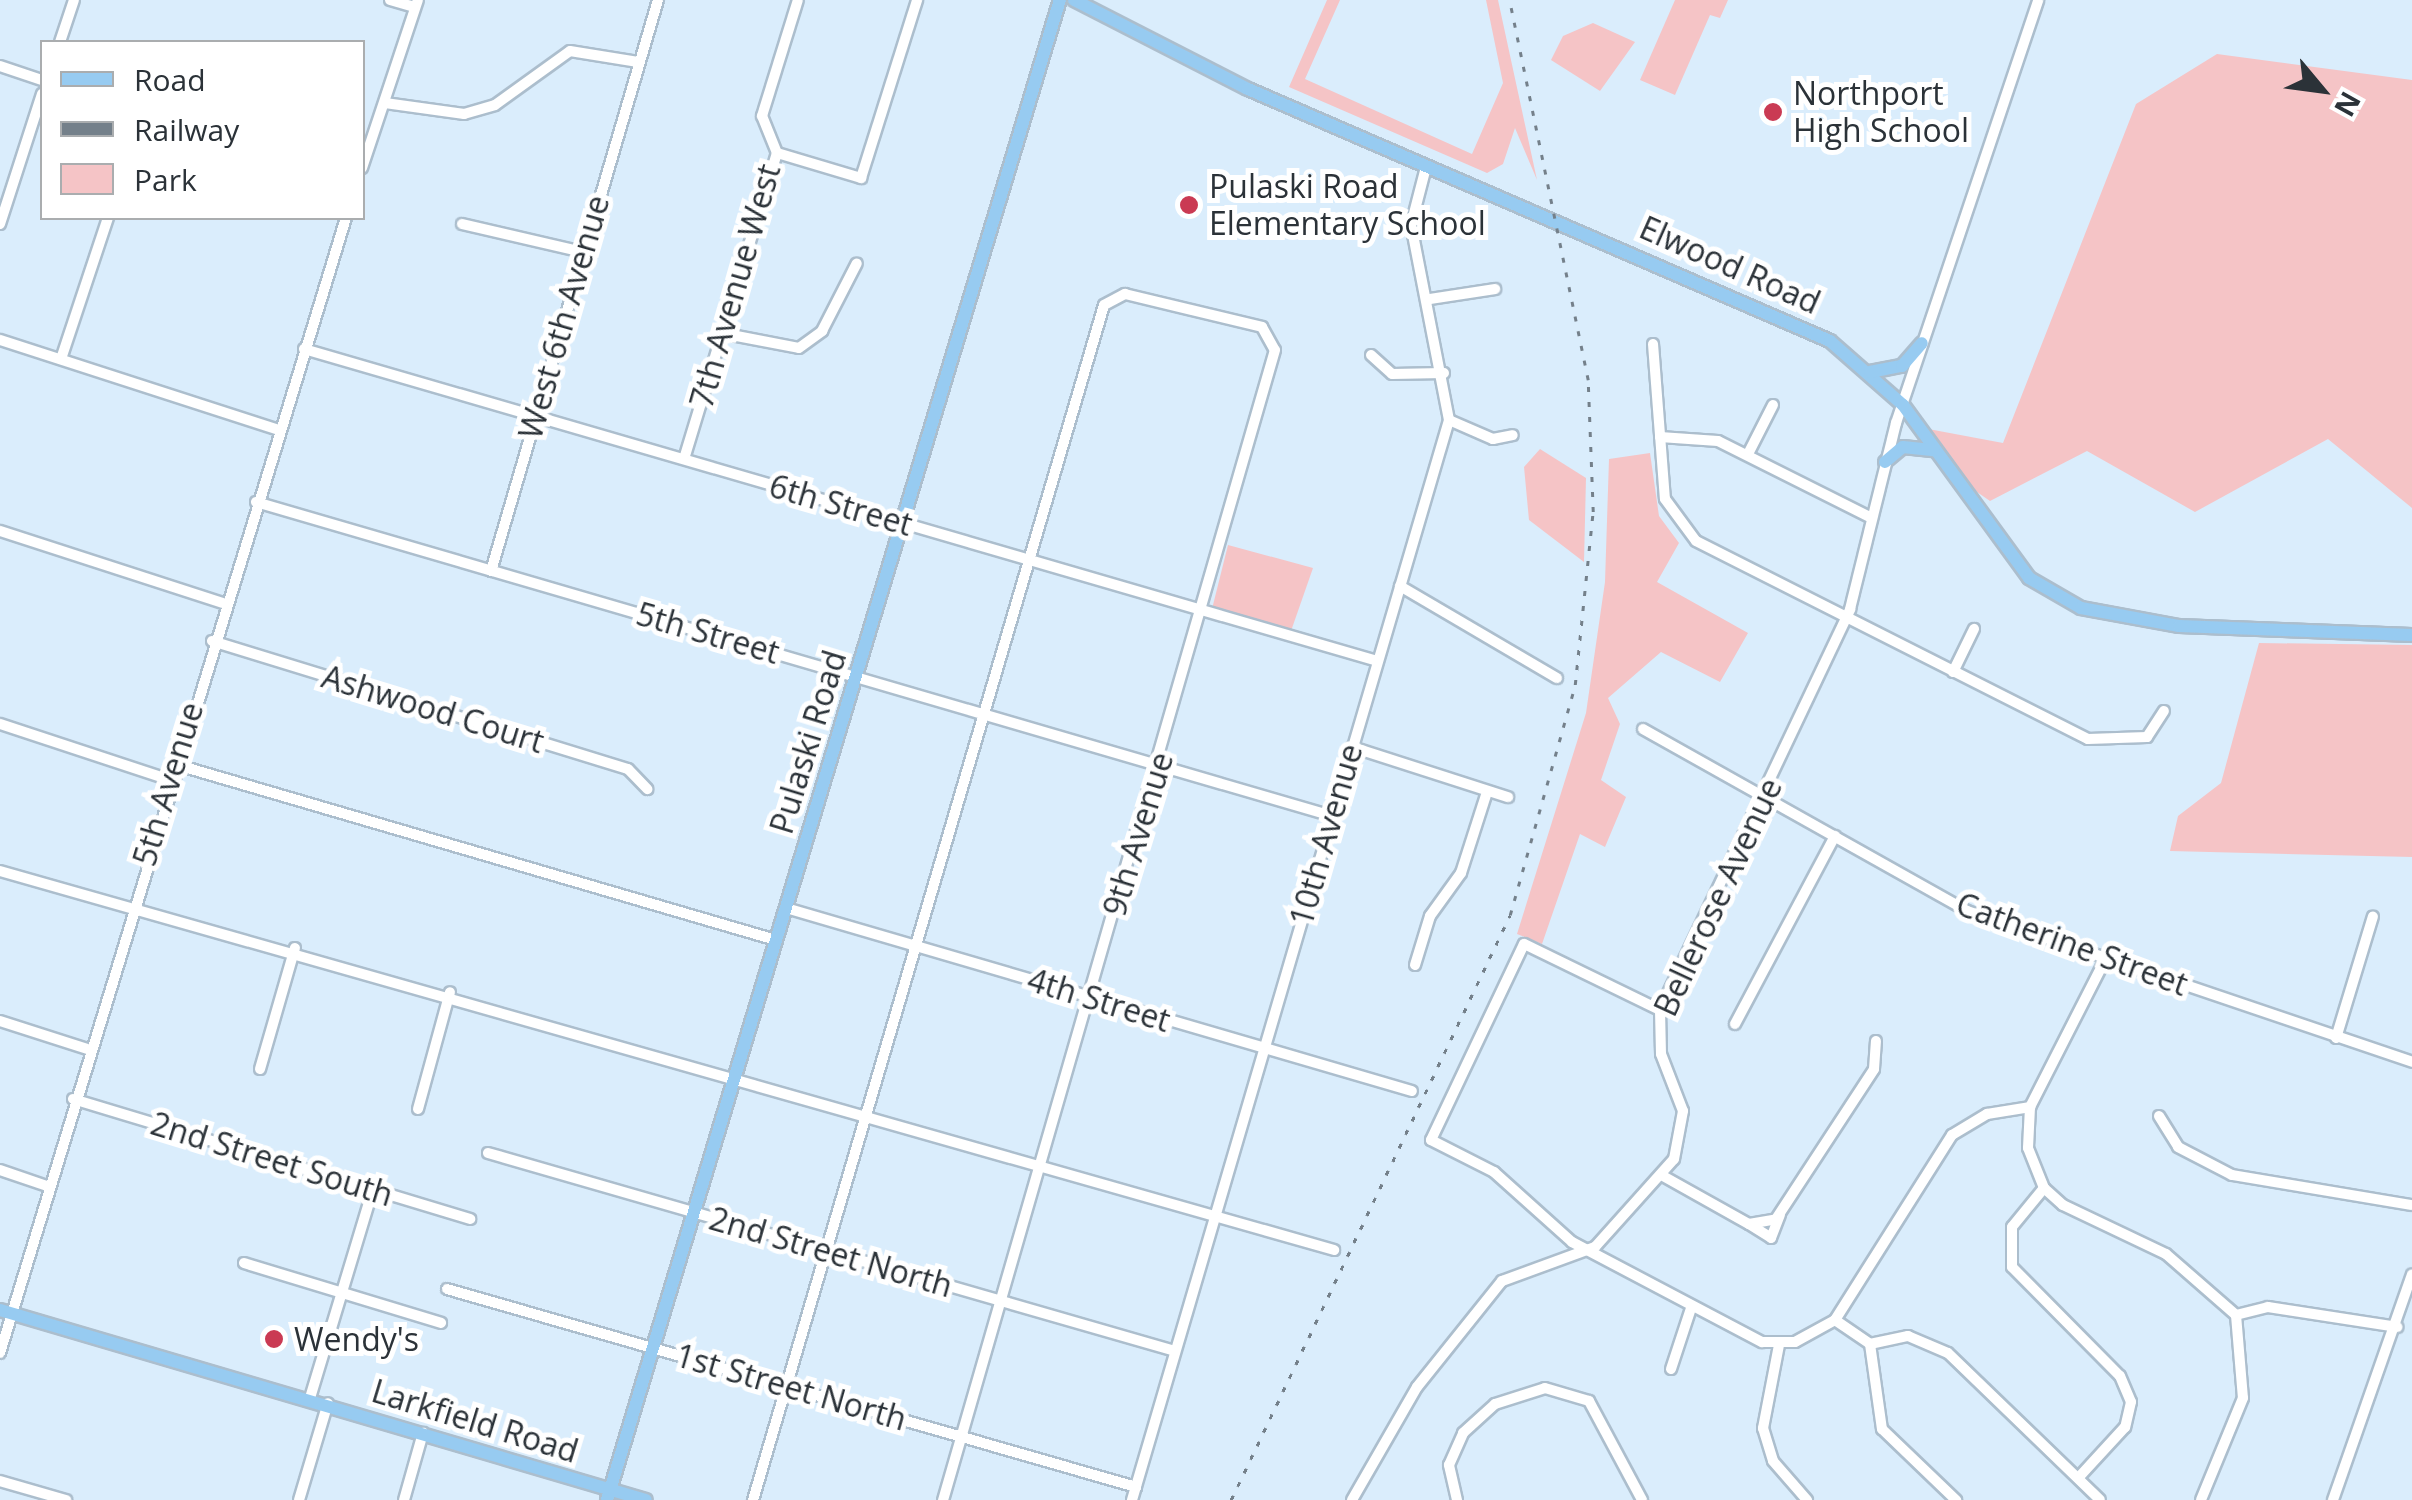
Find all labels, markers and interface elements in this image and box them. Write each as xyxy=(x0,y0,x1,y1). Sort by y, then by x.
legend xyxy=(40,40,365,220)
north arrow xyxy=(2272,40,2372,140)
text: Road xyxy=(134,59,206,100)
place label: Northport High School xyxy=(1793,75,1969,150)
text: N xyxy=(2326,85,2370,124)
marker: Northport High School xyxy=(1762,101,1784,123)
text: Railway xyxy=(134,109,239,150)
text: Park xyxy=(134,159,197,200)
street label: 7th Avenue West xyxy=(682,160,788,412)
place label: Pulaski Road Elementary School xyxy=(1209,168,1486,243)
street label: West 6th Avenue xyxy=(511,191,617,443)
marker: Pulaski Road Elementary School xyxy=(1178,194,1200,216)
street label: Elwood Road xyxy=(1634,208,1826,322)
street label: 6th Street xyxy=(765,466,917,544)
street label: 5th Street xyxy=(632,594,784,672)
street label: Pulaski Road xyxy=(762,646,854,838)
street label: Ashwood Court xyxy=(318,657,548,761)
street label: 5th Avenue xyxy=(125,698,211,870)
street label: 10th Avenue xyxy=(1282,740,1370,930)
street label: 9th Avenue xyxy=(1095,748,1181,920)
street label: Bellerose Avenue xyxy=(1646,772,1790,1022)
street label: Catherine Street xyxy=(1951,884,2193,1004)
street label: 4th Street xyxy=(1023,960,1175,1040)
street label: 2nd Street South xyxy=(146,1104,398,1214)
street label: 2nd Street North xyxy=(705,1199,957,1305)
place label: Wendy's xyxy=(294,1320,419,1358)
marker: Wendy's xyxy=(263,1328,285,1350)
street label: 1st Street North xyxy=(671,1336,911,1438)
street label: Larkfield Road xyxy=(367,1371,583,1471)

